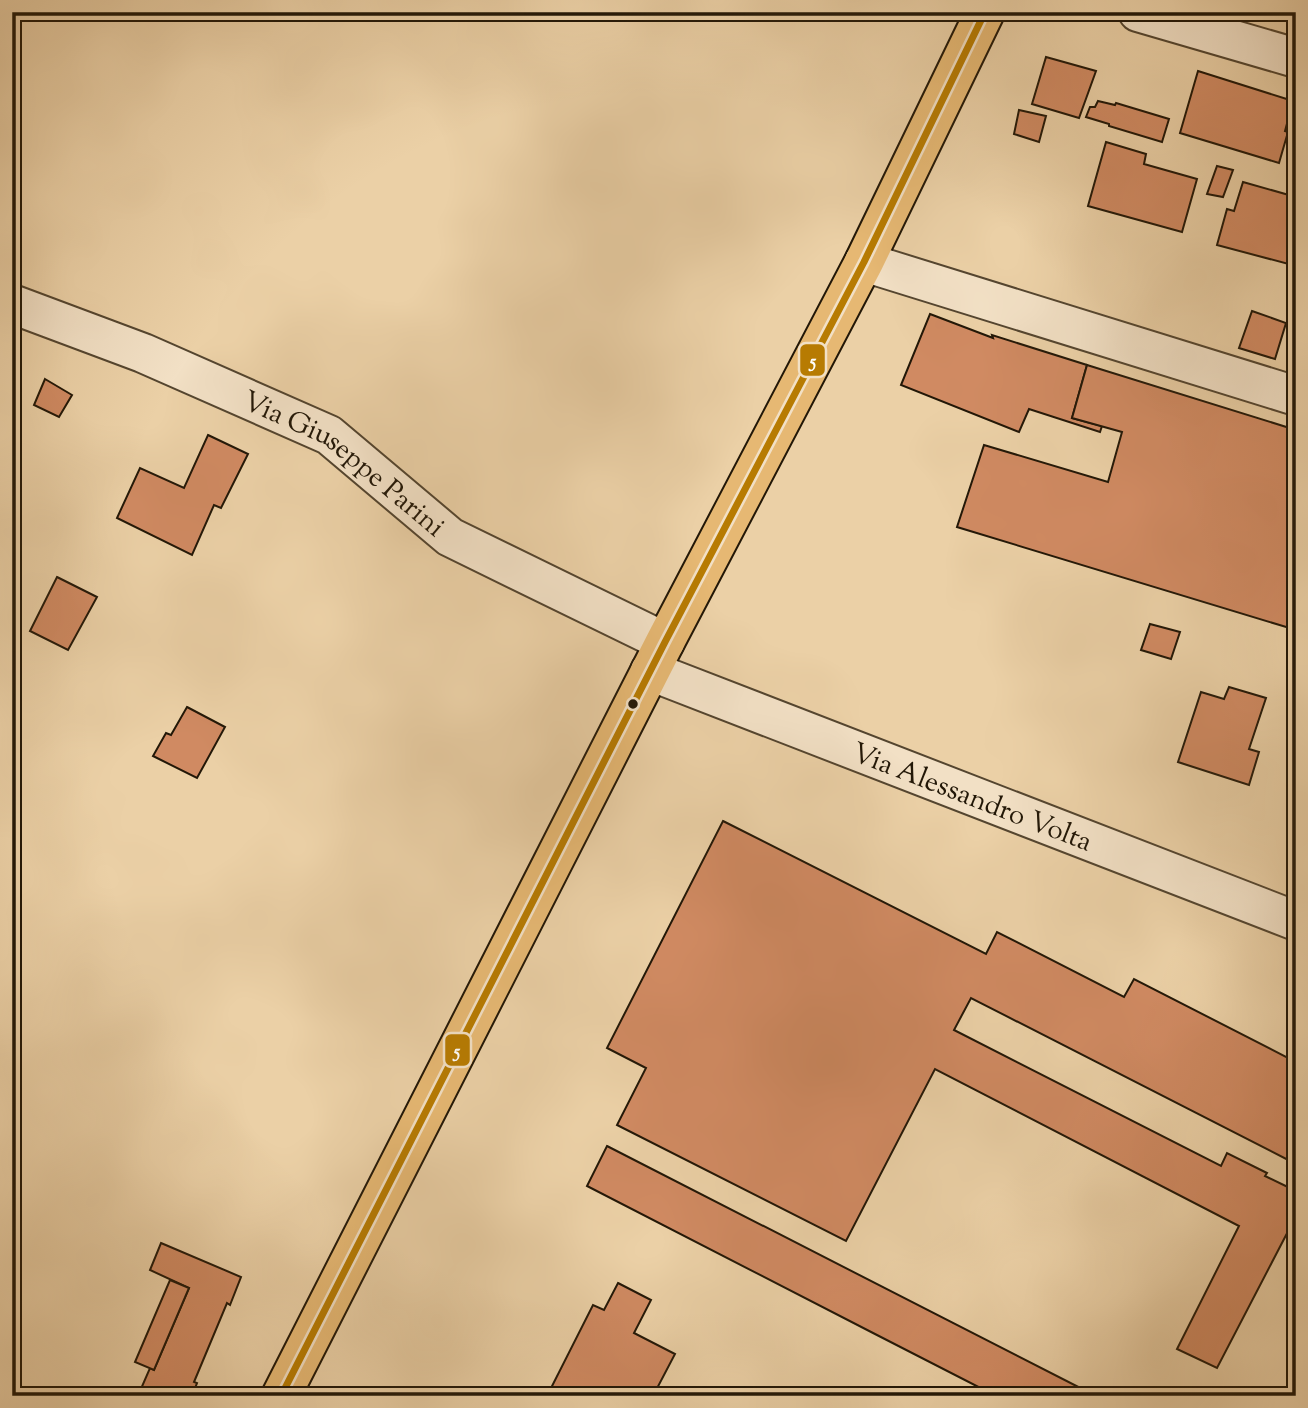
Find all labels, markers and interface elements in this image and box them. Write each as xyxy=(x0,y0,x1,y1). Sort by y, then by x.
line badge: 5 xyxy=(799,343,826,377)
text: 5 xyxy=(808,349,817,376)
street label: Via Giuseppe Parini xyxy=(236,382,453,548)
unlabelled marker xyxy=(626,697,640,711)
street label: Via Alessandro Volta xyxy=(846,734,1098,863)
line badge: 5 xyxy=(444,1033,471,1067)
text: 5 xyxy=(452,1039,461,1066)

